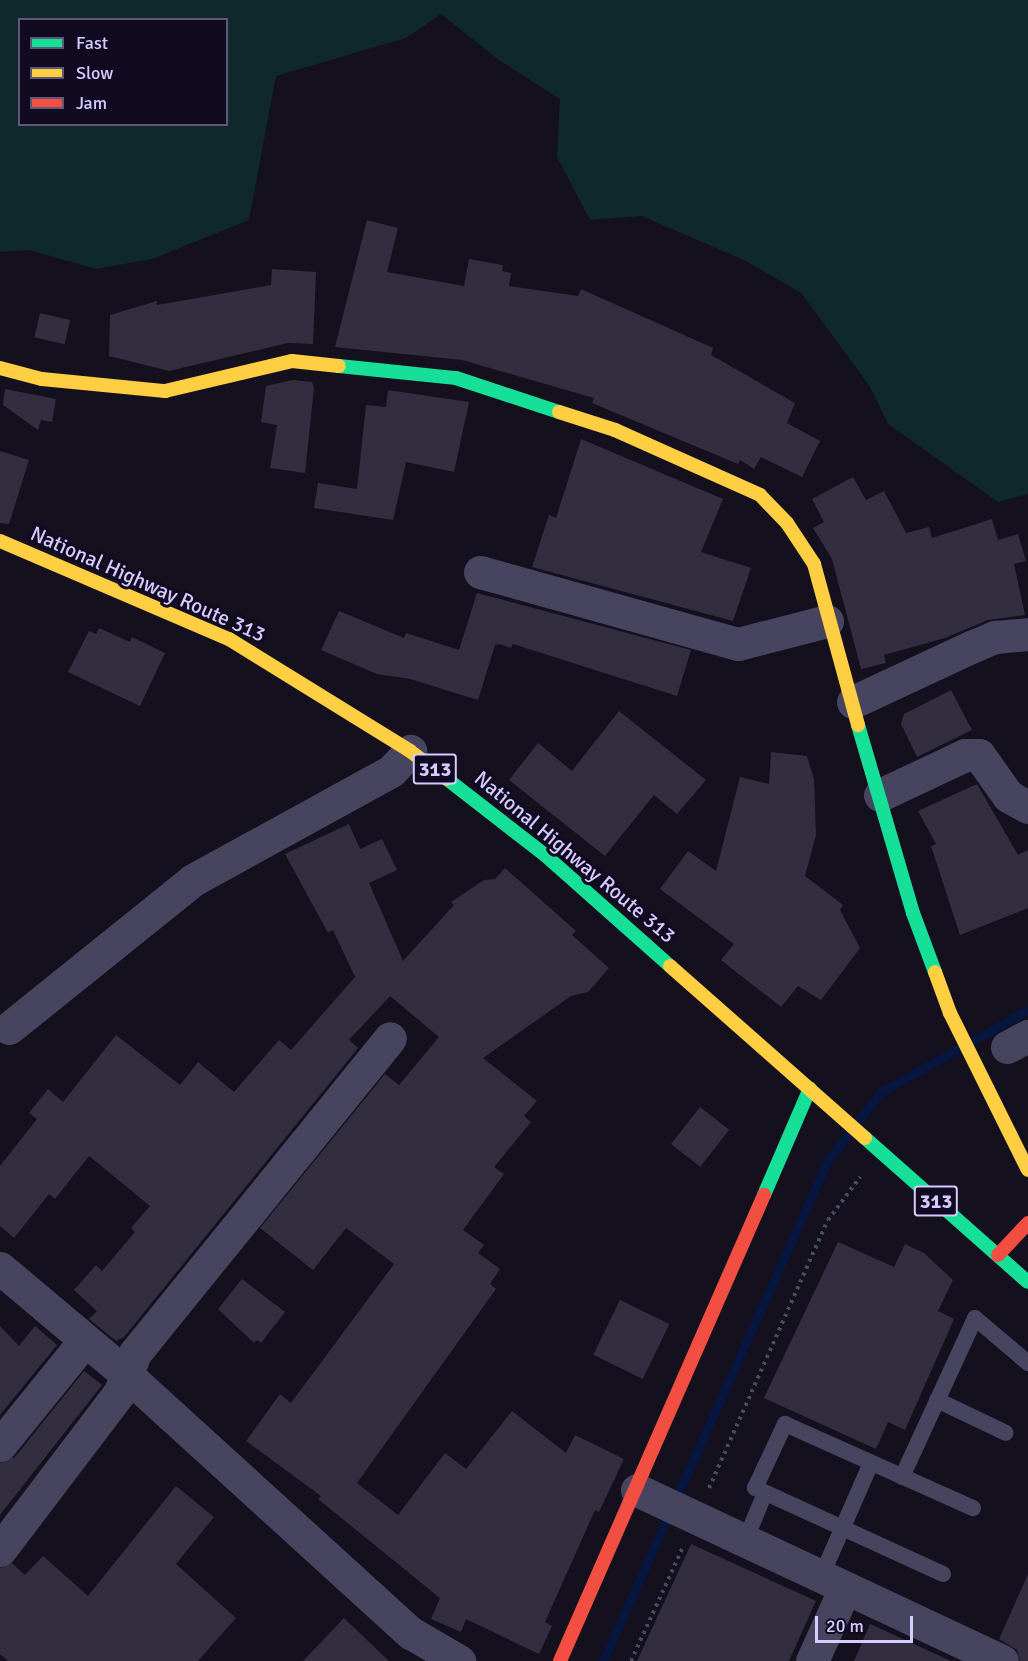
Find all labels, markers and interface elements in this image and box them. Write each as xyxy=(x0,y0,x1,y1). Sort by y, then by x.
legend xyxy=(18,18,228,126)
text: Fast xyxy=(76,32,108,54)
text: Slow xyxy=(76,62,113,84)
text: Jam xyxy=(76,92,107,114)
street label: National Highway Route 313 xyxy=(27,521,269,647)
road number: 313 xyxy=(412,752,458,786)
street label: National Highway Route 313 xyxy=(469,766,681,948)
road number: 313 xyxy=(914,1184,958,1218)
scale bar xyxy=(818,1604,916,1642)
text: 20 m xyxy=(826,1615,864,1637)

